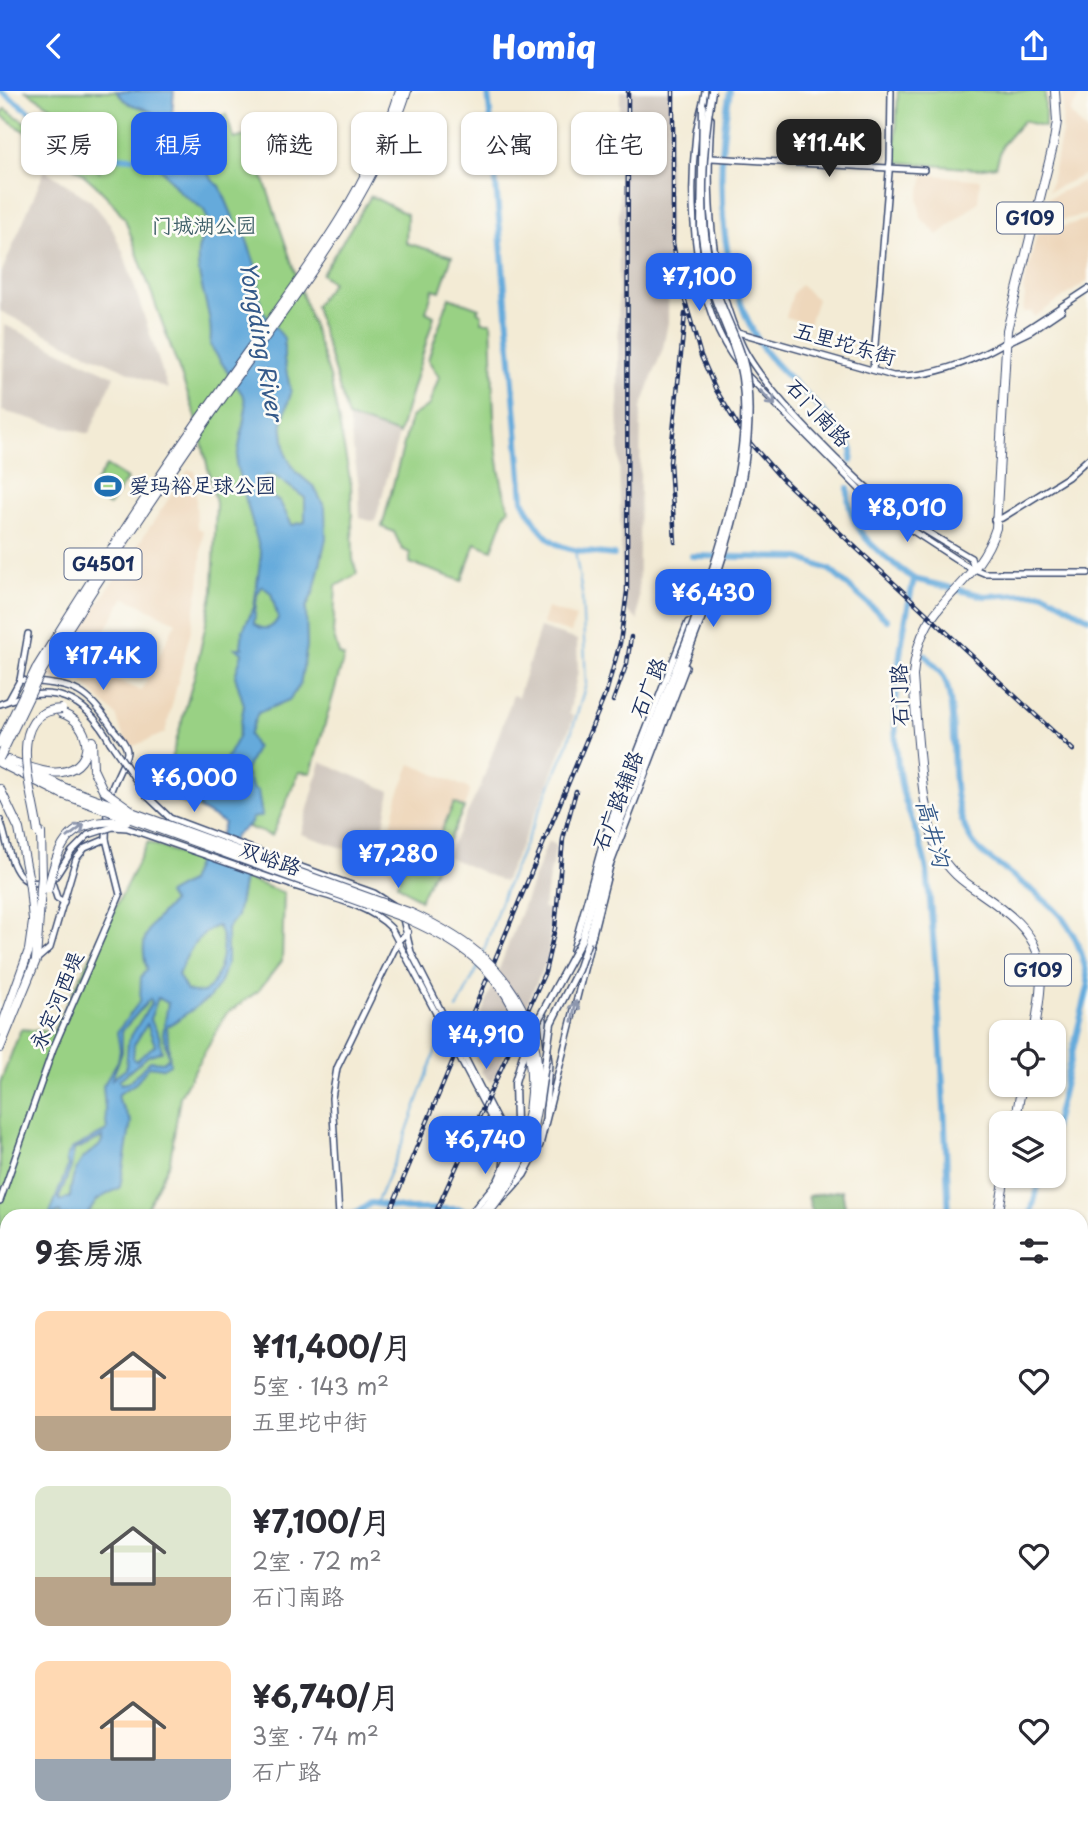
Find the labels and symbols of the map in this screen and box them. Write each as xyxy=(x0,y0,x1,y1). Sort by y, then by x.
pin: ¥11.4K xyxy=(772,119,886,179)
road number: G109 xyxy=(997,202,1063,233)
park label: 门城湖公园 xyxy=(152,208,257,240)
pin: ¥7,100 xyxy=(642,253,756,313)
water label: Yongding River xyxy=(231,258,294,427)
street label: 五里坨东街 xyxy=(791,312,900,372)
street label: 石门南路 xyxy=(779,370,860,453)
one-way arrow xyxy=(760,389,777,406)
place label: 爱玛裕足球公园 xyxy=(129,468,276,500)
sports icon: 爱玛裕足球公园 xyxy=(93,471,123,501)
pin: ¥8,010 xyxy=(850,484,964,544)
road number: G4501 xyxy=(64,549,142,579)
pin: ¥6,430 xyxy=(656,569,770,629)
pin: ¥17.4K xyxy=(46,633,160,692)
street label: 石广路 xyxy=(621,652,674,722)
street label: 石门路 xyxy=(881,663,915,727)
street label: 石广路辅路 xyxy=(582,746,650,855)
pin: ¥6,000 xyxy=(137,755,251,814)
water label: 高井沟 xyxy=(909,795,961,872)
one-way arrow xyxy=(67,824,85,839)
pin: ¥7,280 xyxy=(341,831,455,890)
street label: 双峪路 xyxy=(236,832,306,882)
street label: 永定河西堤 xyxy=(20,946,90,1055)
road number: G109 xyxy=(1005,955,1071,985)
one-way arrow xyxy=(568,1000,582,1023)
pin: ¥4,910 xyxy=(429,1011,543,1071)
pin: ¥6,740 xyxy=(428,1117,542,1176)

